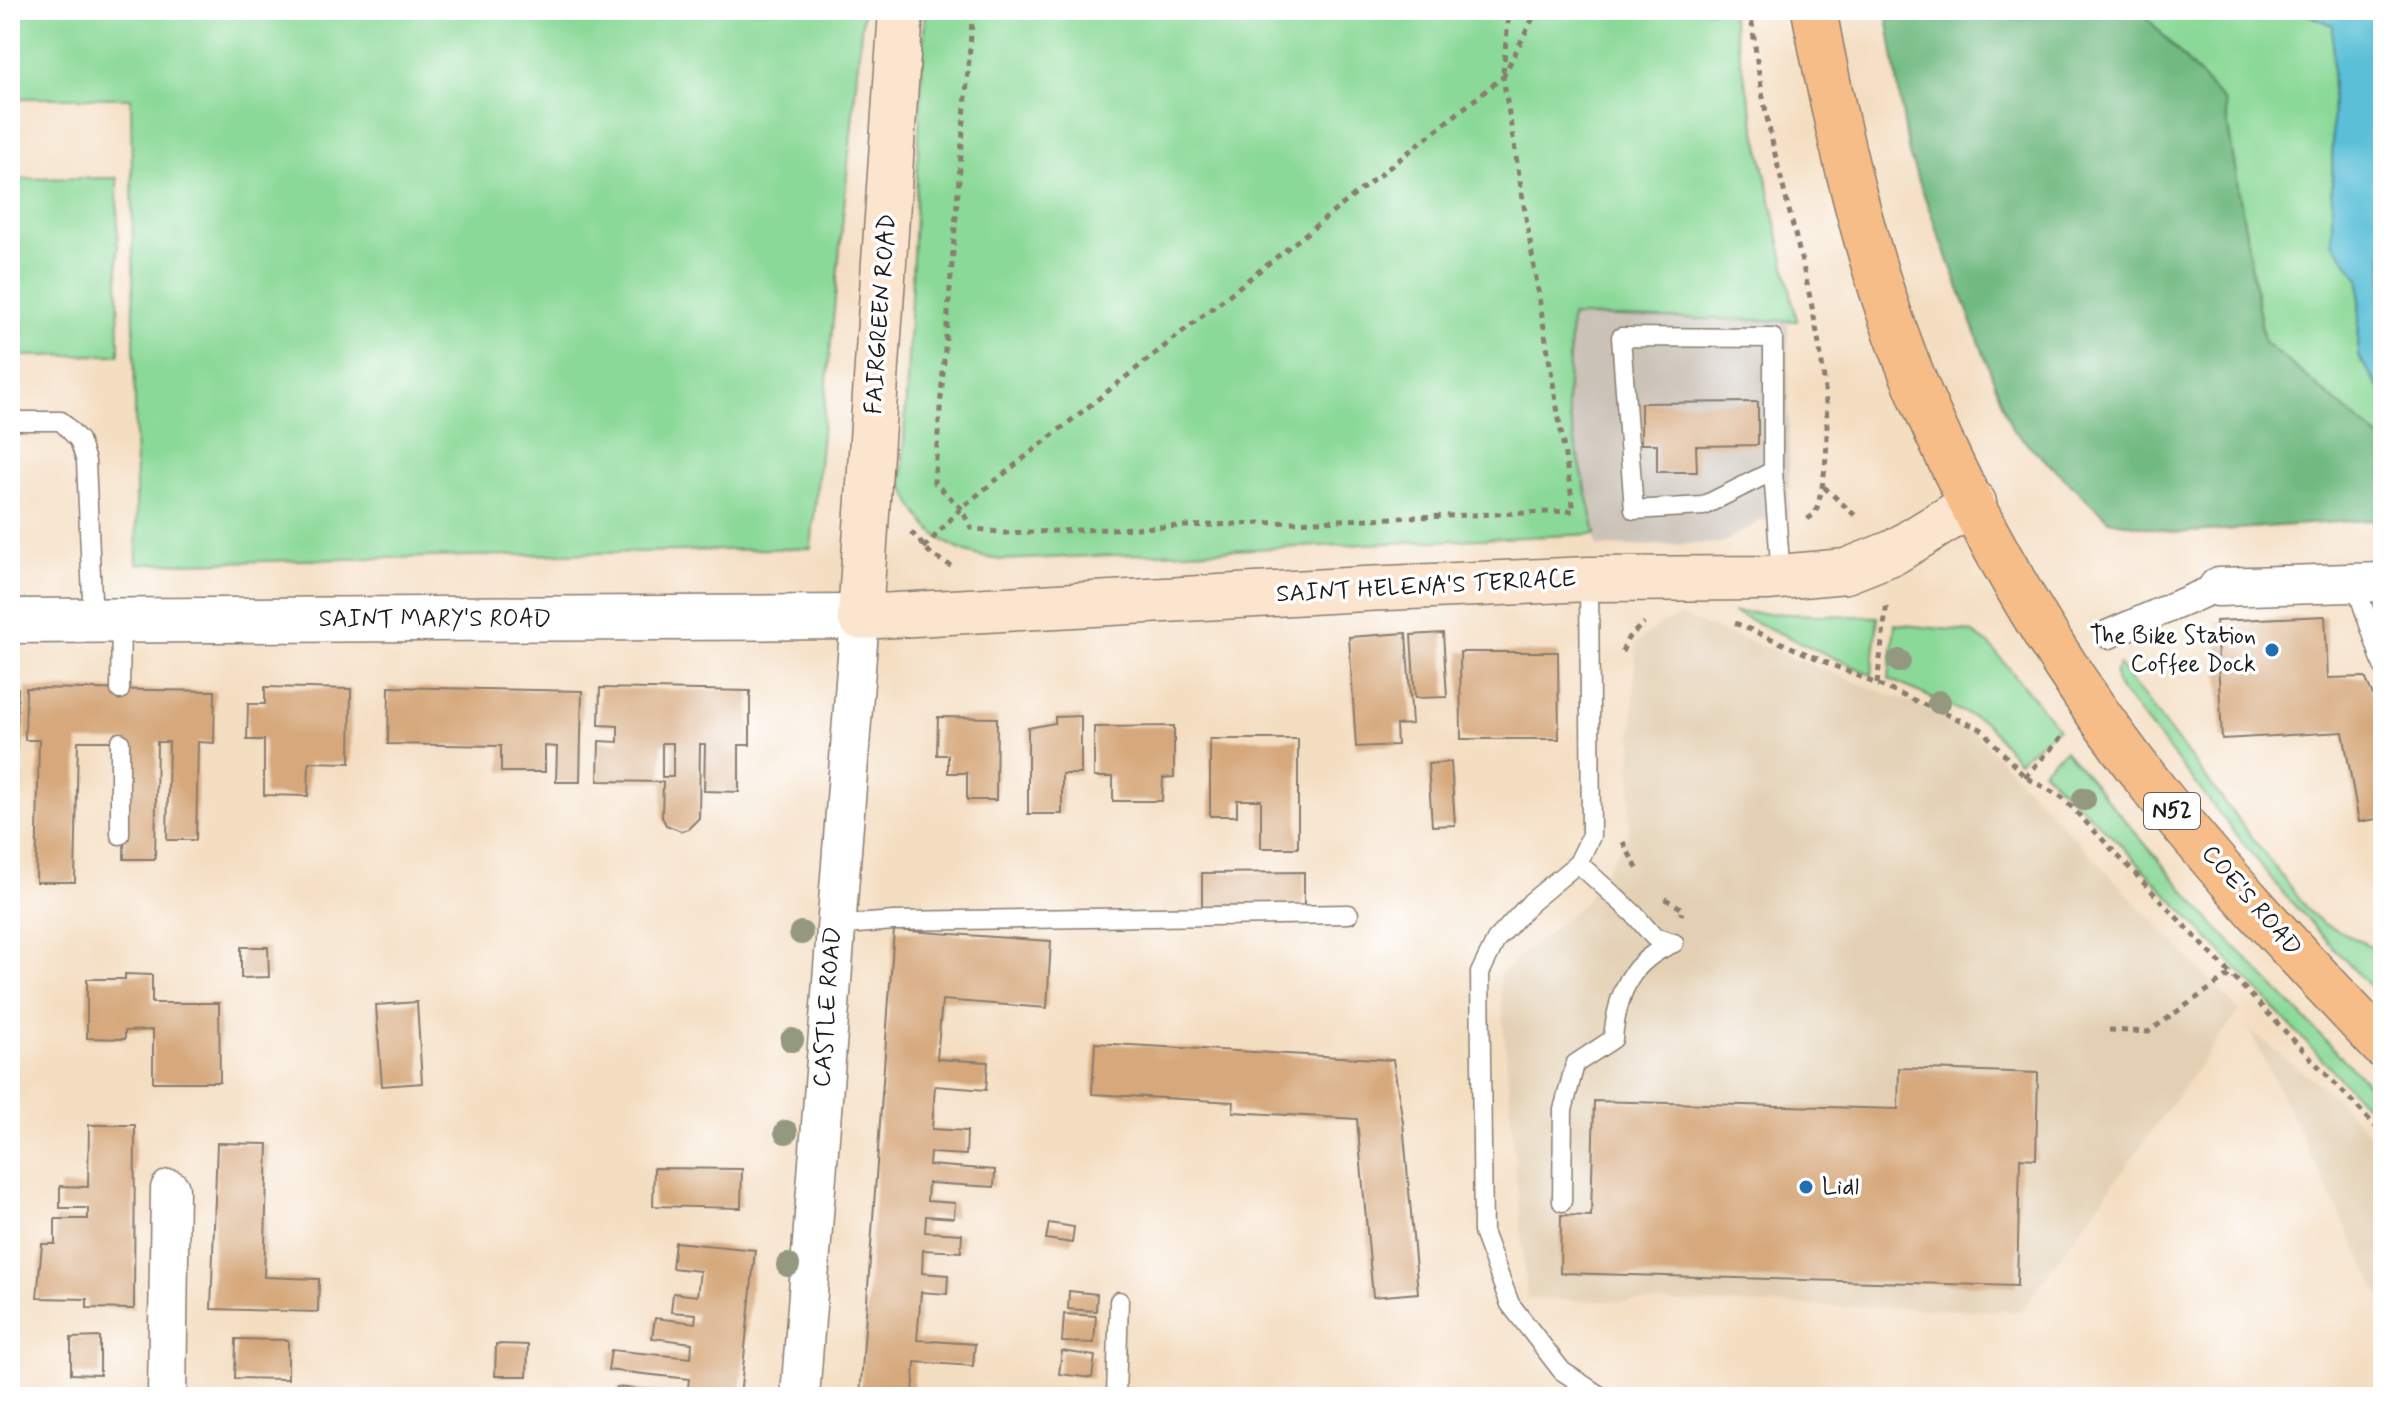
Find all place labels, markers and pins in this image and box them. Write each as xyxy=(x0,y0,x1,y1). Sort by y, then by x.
place label: The Bike Station Coffee Dock xyxy=(2089,621,2256,680)
marker: The Bike Station Coffee Dock xyxy=(2263,641,2281,659)
place label: Lidl xyxy=(1822,1172,1859,1203)
marker: Lidl xyxy=(1797,1178,1815,1196)

